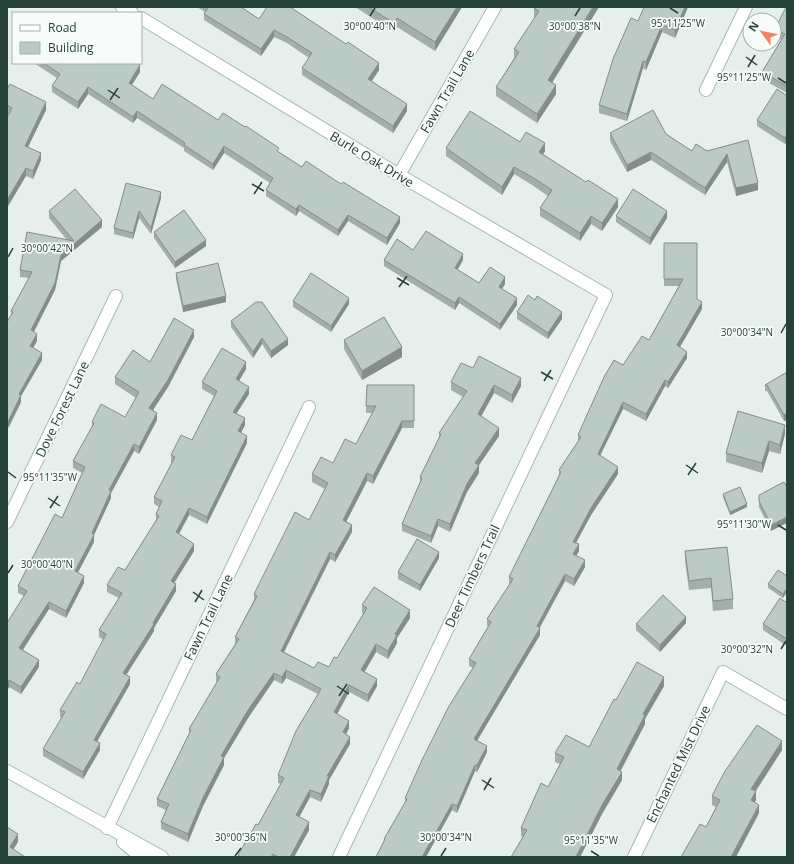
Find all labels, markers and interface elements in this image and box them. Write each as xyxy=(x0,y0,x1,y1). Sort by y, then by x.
legend xyxy=(12,12,142,64)
north arrow xyxy=(742,12,782,52)
text: 95°11'25"W xyxy=(651,16,706,30)
text: N xyxy=(744,18,762,34)
text: Road xyxy=(48,19,77,36)
text: 30°00'40"N xyxy=(344,19,396,33)
text: 30°00'38"N xyxy=(549,19,601,33)
text: Building xyxy=(48,39,94,56)
street label: Fawn Trail Lane xyxy=(416,46,478,136)
text: 95°11'25"W xyxy=(717,70,772,84)
street label: Burle Oak Drive xyxy=(327,127,417,191)
text: 30°00'42"N xyxy=(21,241,73,255)
text: 30°00'34"N xyxy=(721,325,773,339)
street label: Dove Forest Lane xyxy=(31,358,93,460)
text: 95°11'35"W xyxy=(23,470,78,484)
text: 95°11'30"W xyxy=(717,517,772,531)
street label: Deer Timbers Trail xyxy=(440,522,504,630)
text: 30°00'40"N xyxy=(21,557,73,571)
street label: Fawn Trail Lane xyxy=(179,571,237,663)
text: 30°00'32"N xyxy=(721,642,773,656)
street label: Enchanted Mist Drive xyxy=(642,702,714,826)
text: 30°00'36"N xyxy=(215,830,267,844)
text: 30°00'34"N xyxy=(420,830,472,844)
text: 95°11'35"W xyxy=(564,833,619,847)

